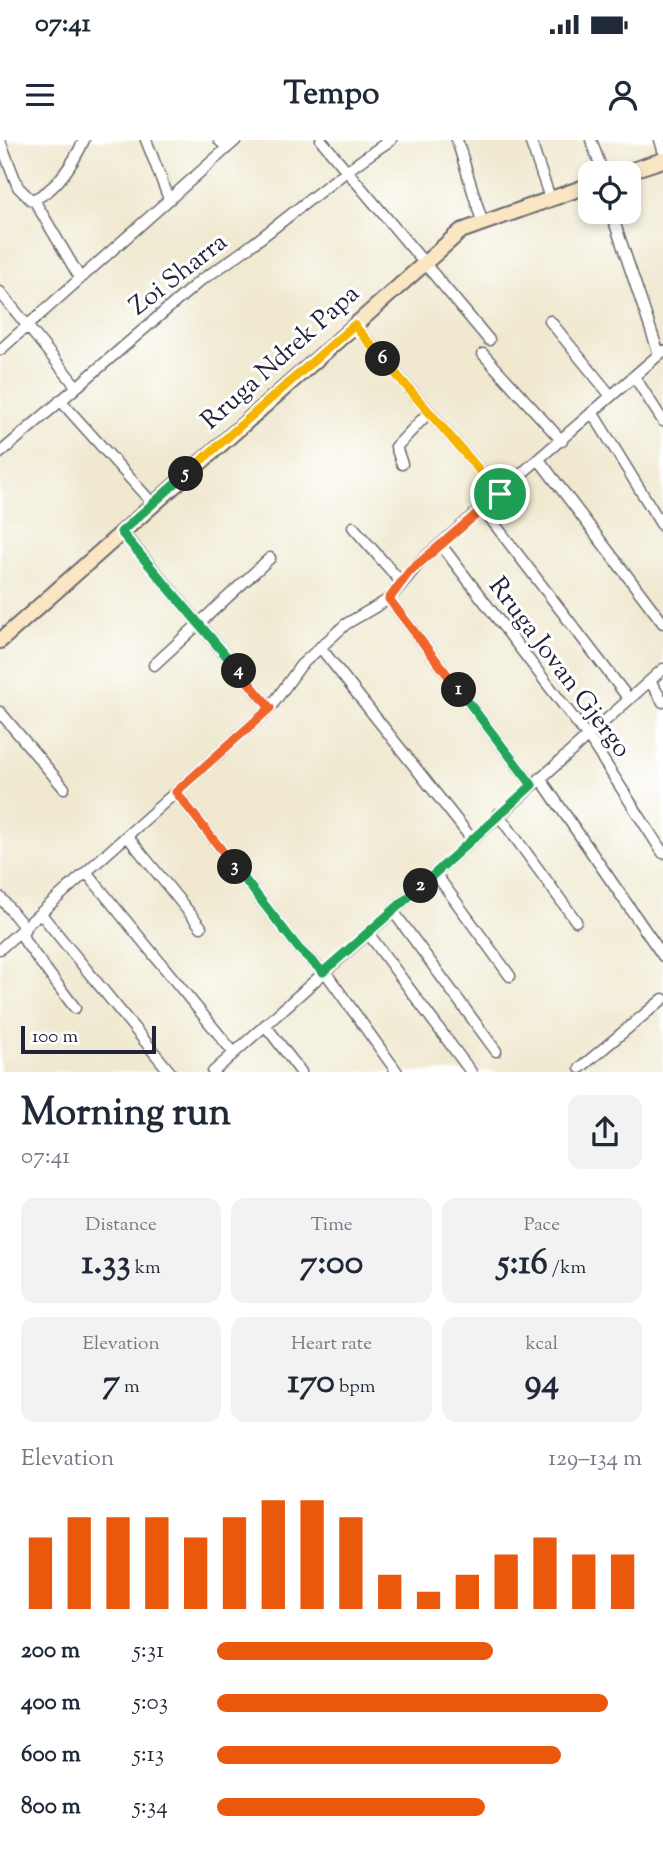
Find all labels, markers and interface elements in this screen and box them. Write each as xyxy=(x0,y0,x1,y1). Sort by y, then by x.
text: 07:41 xyxy=(35,6,90,43)
text: Tempo xyxy=(283,72,380,118)
icon: menu xyxy=(21,76,59,114)
icon: person xyxy=(604,76,642,114)
map controls xyxy=(578,161,641,224)
button: locate xyxy=(578,161,641,224)
street label: Zoi Sharra xyxy=(122,225,236,325)
street label: Rruga Ndrek Papa xyxy=(194,277,368,439)
pin: 6 xyxy=(366,342,400,376)
text: 6 xyxy=(378,345,387,372)
pin: 5 xyxy=(168,456,204,492)
text: 5 xyxy=(182,460,189,487)
pin xyxy=(470,464,530,524)
icon: arrive xyxy=(481,475,519,513)
street label: Rruga Jovan Gjergo xyxy=(479,570,639,766)
pin: 4 xyxy=(222,654,256,688)
text: 4 xyxy=(234,657,243,684)
pin: 1 xyxy=(442,672,476,708)
text: 1 xyxy=(455,676,462,703)
pin: 3 xyxy=(218,850,252,884)
text: 3 xyxy=(231,853,238,880)
pin: 2 xyxy=(404,868,438,904)
text: 2 xyxy=(416,872,425,899)
scale bar xyxy=(21,1023,156,1055)
text: 100 m xyxy=(32,1024,78,1051)
text: Morning run xyxy=(21,1088,231,1142)
button: share xyxy=(568,1095,642,1169)
text: 07:41 xyxy=(21,1141,70,1174)
text: Distance xyxy=(85,1212,157,1239)
text: Time xyxy=(310,1212,353,1239)
text: Pace xyxy=(524,1212,560,1239)
text: 1.33 xyxy=(82,1239,131,1290)
text: 7:00 xyxy=(300,1239,363,1290)
text: 5:16 xyxy=(497,1239,548,1290)
text: km xyxy=(131,1255,161,1282)
text: /km xyxy=(548,1255,586,1282)
text: Elevation xyxy=(83,1331,160,1358)
text: Heart rate xyxy=(291,1331,372,1358)
text: kcal xyxy=(525,1331,558,1358)
text: 7 xyxy=(103,1358,120,1409)
text: 170 xyxy=(288,1358,335,1409)
text: 94 xyxy=(524,1358,559,1409)
text: m xyxy=(120,1374,140,1401)
text: bpm xyxy=(335,1374,375,1401)
text: Elevation xyxy=(21,1443,114,1476)
text: 129–134 m xyxy=(548,1443,642,1476)
text: 200 m xyxy=(21,1635,80,1668)
text: 5:31 xyxy=(133,1635,164,1668)
text: 400 m xyxy=(21,1687,81,1720)
text: 5:03 xyxy=(133,1687,168,1720)
text: 600 m xyxy=(21,1739,81,1772)
text: 5:13 xyxy=(133,1739,164,1772)
text: 800 m xyxy=(21,1791,81,1824)
text: 5:34 xyxy=(133,1791,168,1824)

